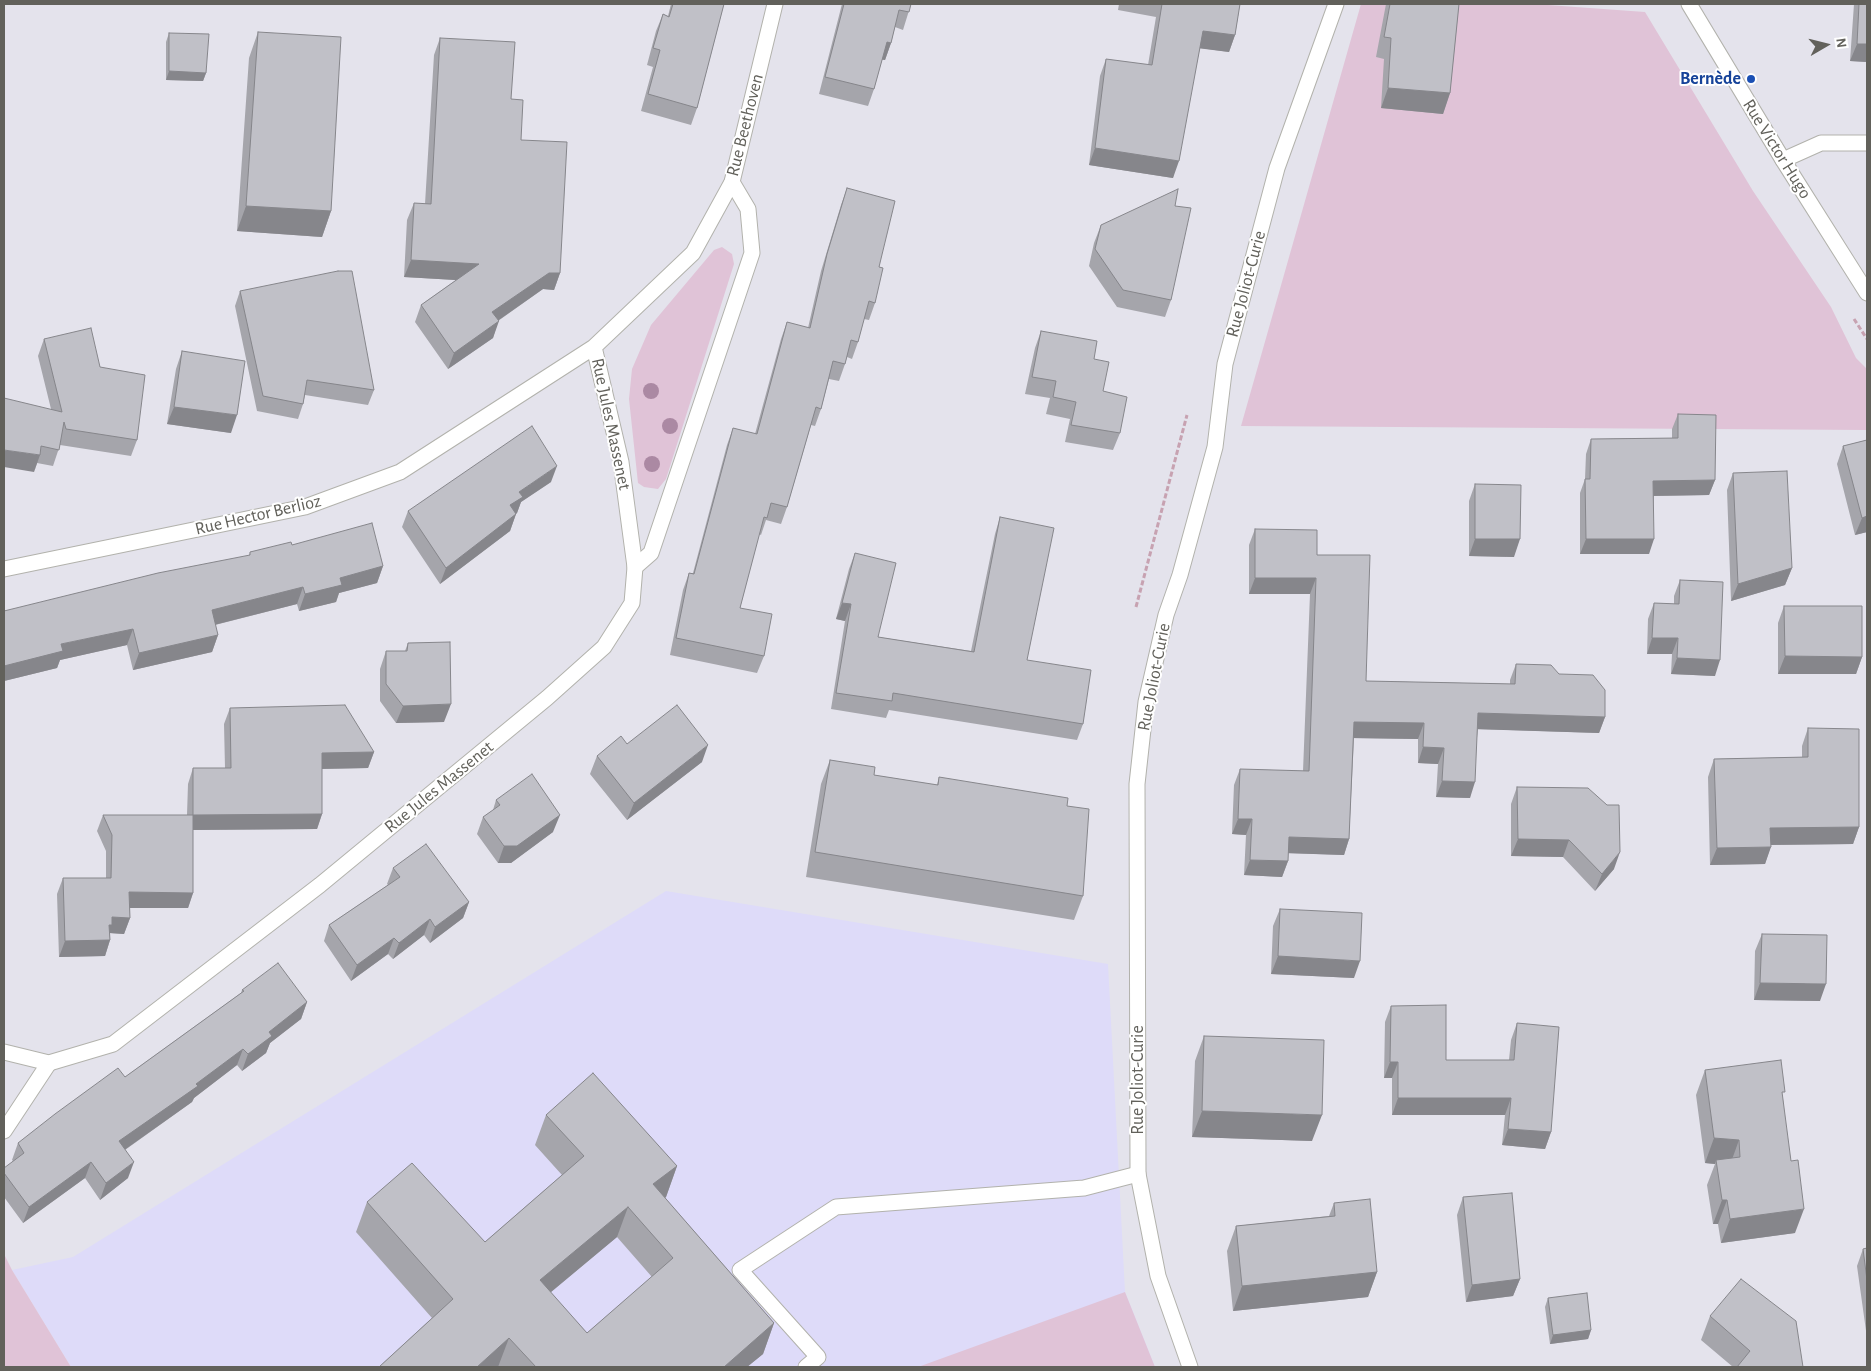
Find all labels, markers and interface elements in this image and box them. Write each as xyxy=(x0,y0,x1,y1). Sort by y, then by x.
north arrow xyxy=(1801,20,1851,70)
text: N xyxy=(1833,37,1848,49)
place label: Bernède xyxy=(1680,68,1741,90)
street label: Rue Beethoven xyxy=(722,72,768,178)
marker: Bernède xyxy=(1745,73,1757,85)
street label: Rue Victor Hugo xyxy=(1738,95,1816,203)
street label: Rue Joliot-Curie xyxy=(1221,228,1271,340)
street label: Rue Jules Massenet xyxy=(586,356,636,492)
street label: Rue Hector Berlioz xyxy=(193,490,323,540)
street label: Rue Joliot-Curie xyxy=(1133,621,1175,733)
street label: Rue Jules Massenet xyxy=(380,736,498,838)
street label: Rue Joliot-Curie xyxy=(1127,1025,1149,1135)

